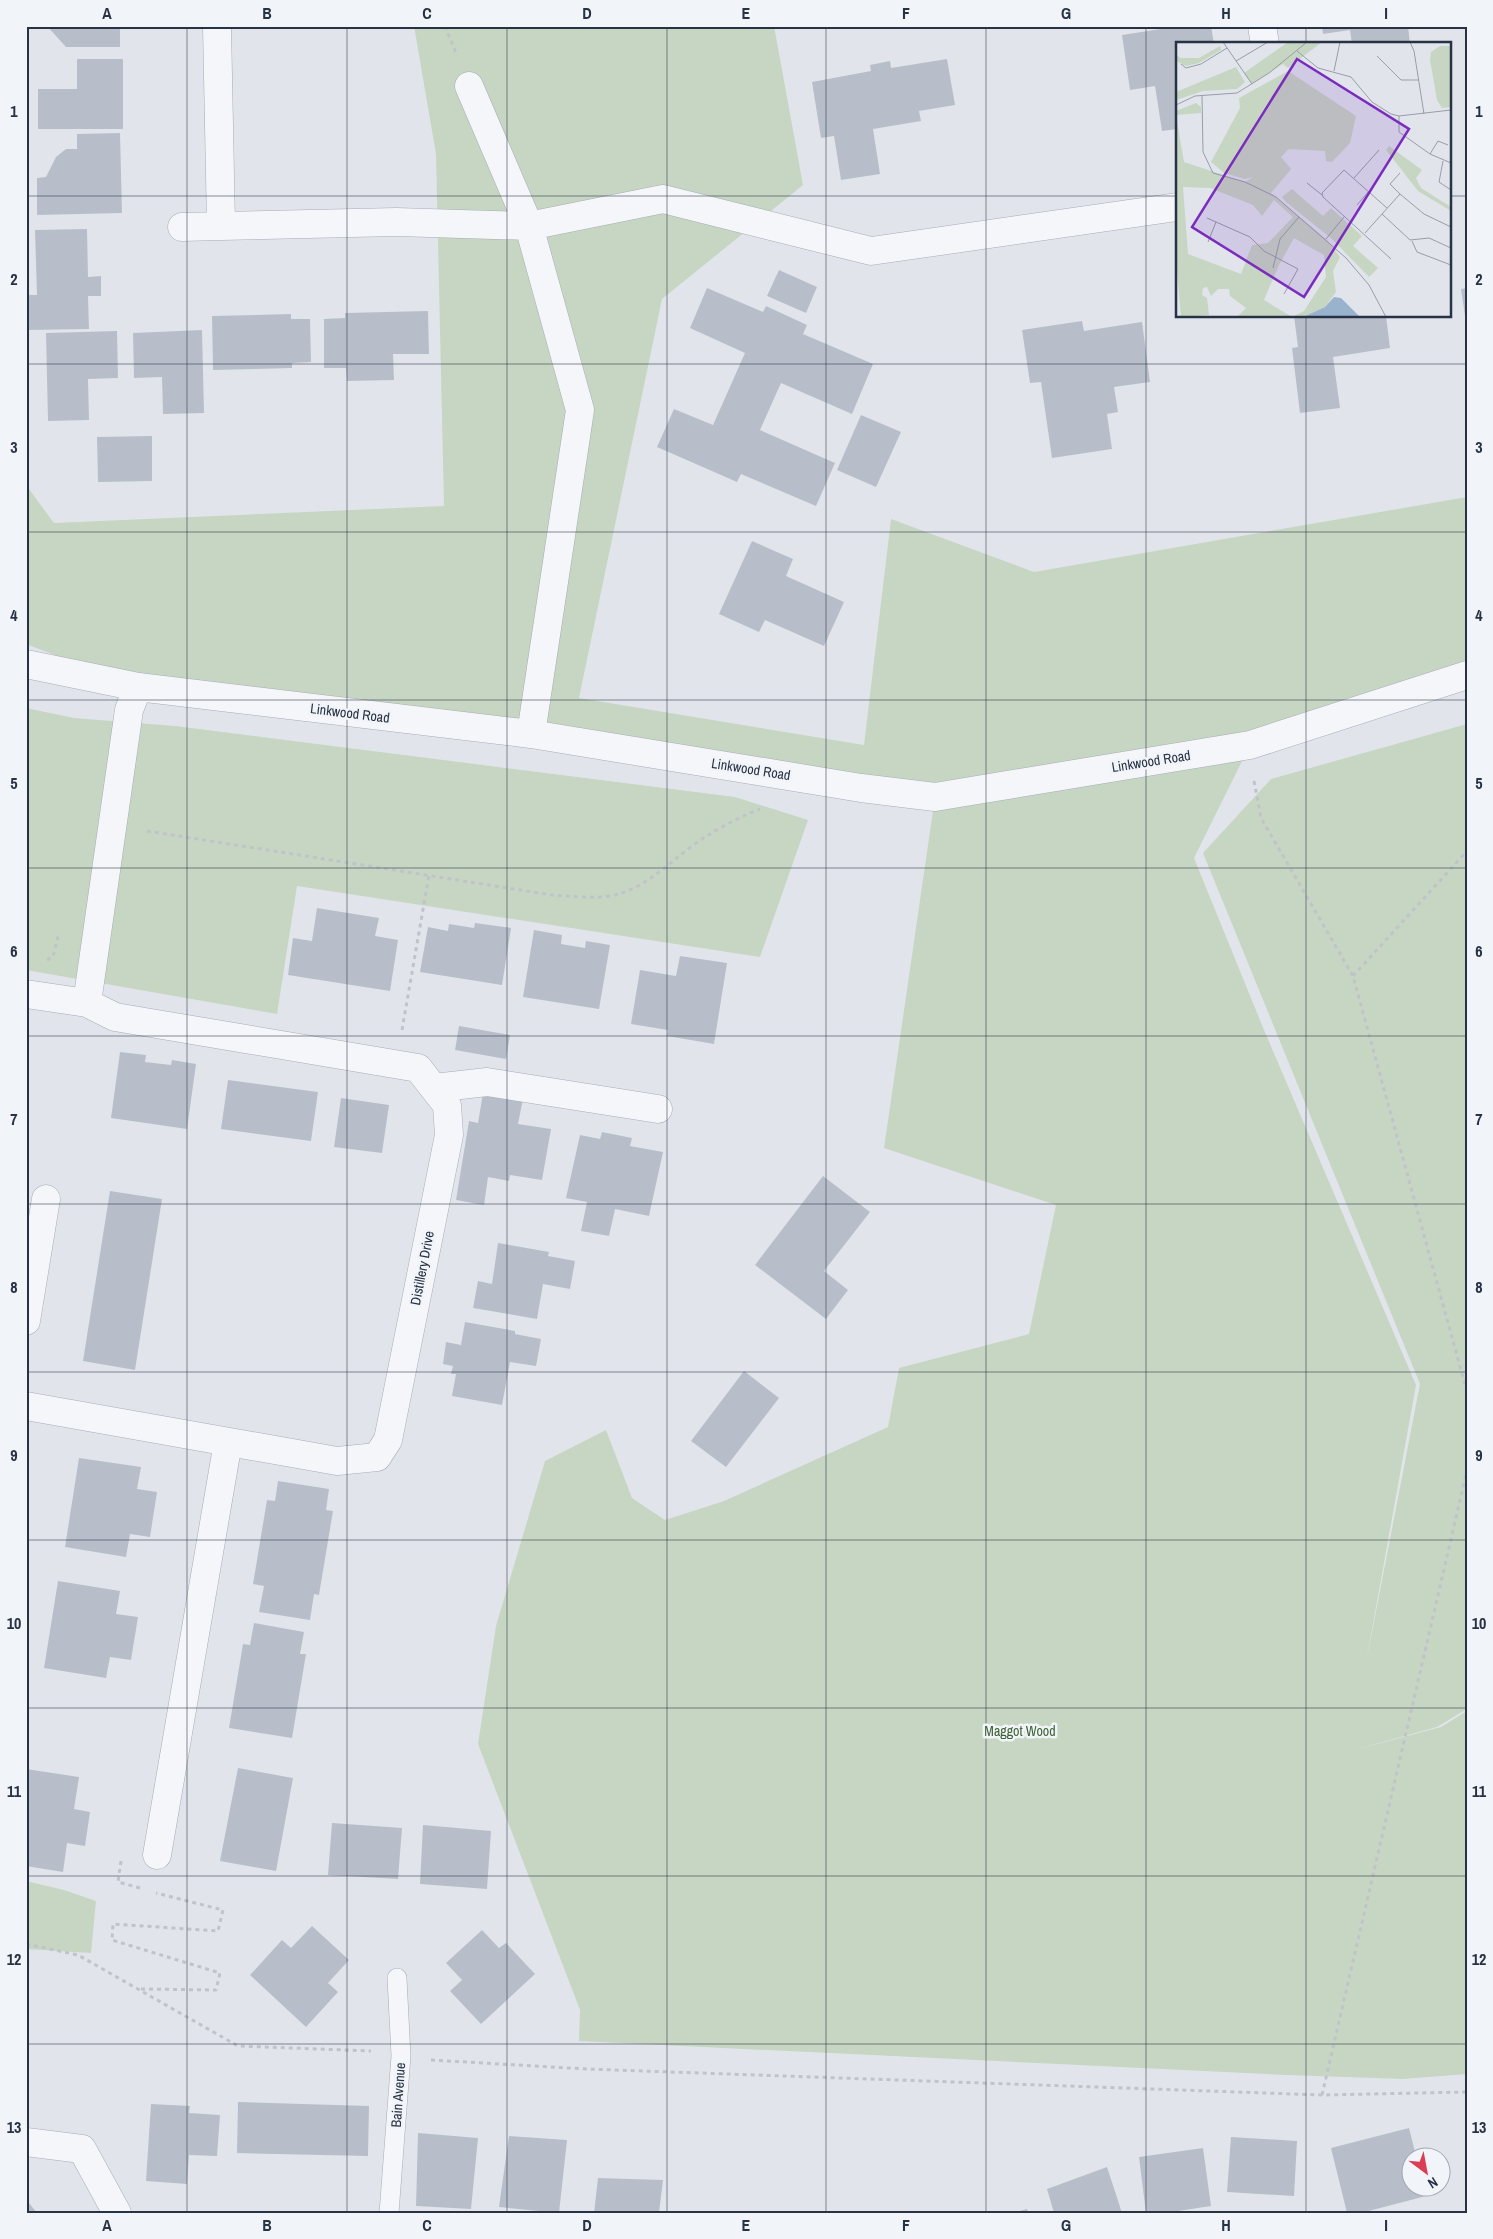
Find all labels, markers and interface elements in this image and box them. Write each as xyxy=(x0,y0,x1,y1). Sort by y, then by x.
text: A xyxy=(102,2,112,24)
text: B xyxy=(262,2,272,24)
text: C xyxy=(422,2,432,24)
text: D xyxy=(582,2,592,24)
text: E xyxy=(742,2,751,24)
text: F xyxy=(902,2,910,24)
text: G xyxy=(1061,2,1071,24)
text: H xyxy=(1221,2,1231,24)
text: I xyxy=(1384,2,1388,24)
inset map xyxy=(1176,42,1450,318)
text: 1 xyxy=(10,100,18,122)
text: 1 xyxy=(1475,100,1483,122)
text: 2 xyxy=(10,268,18,290)
text: 2 xyxy=(1475,268,1483,290)
text: 3 xyxy=(10,436,18,458)
text: 3 xyxy=(1475,436,1483,458)
text: 4 xyxy=(10,604,18,626)
text: 4 xyxy=(1475,604,1483,626)
street label: Linkwood Road xyxy=(309,699,391,727)
street label: Linkwood Road xyxy=(1110,746,1192,776)
street label: Linkwood Road xyxy=(710,754,792,784)
text: 5 xyxy=(10,772,18,794)
text: 5 xyxy=(1475,772,1483,794)
text: 6 xyxy=(10,940,18,962)
text: 6 xyxy=(1475,940,1483,962)
text: 7 xyxy=(10,1108,18,1130)
text: 7 xyxy=(1475,1108,1483,1130)
street label: Distillery Drive xyxy=(406,1229,438,1307)
text: 8 xyxy=(10,1276,18,1298)
text: 8 xyxy=(1475,1276,1483,1298)
text: 9 xyxy=(10,1444,18,1466)
text: 9 xyxy=(1475,1444,1483,1466)
text: 10 xyxy=(7,1612,21,1634)
text: 10 xyxy=(1472,1612,1486,1634)
park label: Maggot Wood xyxy=(984,1722,1056,1740)
text: 11 xyxy=(7,1780,22,1802)
text: 11 xyxy=(1472,1780,1487,1802)
text: 12 xyxy=(7,1948,21,1970)
text: 12 xyxy=(1472,1948,1486,1970)
street label: Bain Avenue xyxy=(387,2062,409,2128)
text: 13 xyxy=(7,2116,21,2138)
text: 13 xyxy=(1472,2116,1486,2138)
north arrow xyxy=(1400,2146,1450,2196)
text: N xyxy=(1425,2173,1441,2193)
text: A xyxy=(102,2214,112,2236)
text: B xyxy=(262,2214,272,2236)
text: C xyxy=(422,2214,432,2236)
text: D xyxy=(582,2214,592,2236)
text: E xyxy=(742,2214,751,2236)
text: F xyxy=(902,2214,910,2236)
text: G xyxy=(1061,2214,1071,2236)
text: H xyxy=(1221,2214,1231,2236)
text: I xyxy=(1384,2214,1388,2236)

